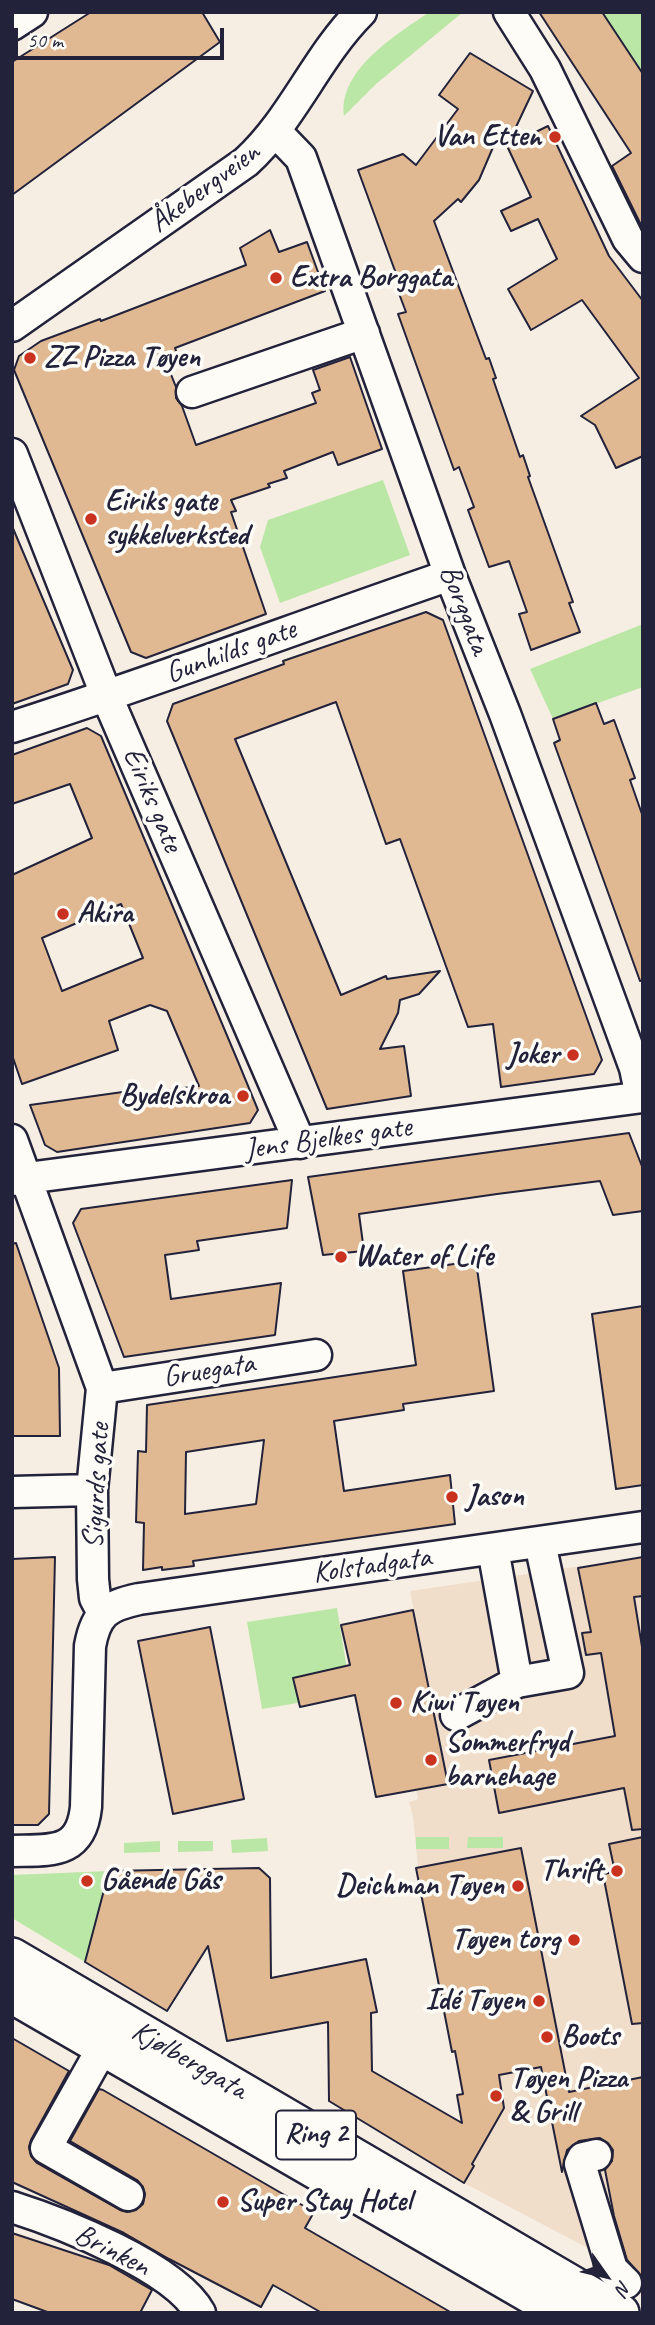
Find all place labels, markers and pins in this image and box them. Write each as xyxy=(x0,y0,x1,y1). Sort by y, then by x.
place label: Van Etten xyxy=(434,119,541,155)
marker: Van Etten xyxy=(547,129,563,145)
place label: Extra Borggata xyxy=(290,260,452,296)
marker: Extra Borggata xyxy=(268,270,284,286)
place label: ZZ Pizza Tøyen xyxy=(44,340,200,376)
marker: ZZ Pizza Tøyen xyxy=(22,350,38,366)
place label: Eiriks gate sykkelverksted xyxy=(105,484,248,554)
marker: Eiriks gate sykkelverksted xyxy=(83,511,99,527)
place label: Akira xyxy=(77,896,133,932)
marker: Akira xyxy=(55,906,71,922)
place label: Joker xyxy=(507,1037,559,1073)
marker: Joker xyxy=(565,1047,581,1063)
place label: Bydelskroa xyxy=(120,1078,229,1114)
marker: Bydelskroa xyxy=(235,1088,251,1104)
place label: Water of Life xyxy=(355,1239,493,1275)
marker: Water of Life xyxy=(333,1249,349,1265)
place label: Jason xyxy=(466,1479,524,1515)
marker: Jason xyxy=(444,1489,460,1505)
place label: Kiwi Tøyen xyxy=(410,1685,519,1721)
marker: Kiwi Tøyen xyxy=(388,1695,404,1711)
place label: Sommerfryd barnehage xyxy=(445,1725,569,1796)
marker: Sommerfryd barnehage xyxy=(423,1752,439,1768)
place label: Thrift xyxy=(540,1853,603,1889)
place label: Gående Gås xyxy=(101,1863,220,1899)
marker: Thrift xyxy=(609,1863,625,1879)
place label: Deichman Tøyen xyxy=(336,1868,504,1904)
marker: Gående Gås xyxy=(79,1873,95,1889)
marker: Deichman Tøyen xyxy=(510,1878,526,1894)
place label: Tøyen torg xyxy=(452,1922,560,1958)
marker: Tøyen torg xyxy=(566,1932,582,1948)
place label: Idé Tøyen xyxy=(425,1983,525,2019)
marker: Idé Tøyen xyxy=(531,1993,547,2009)
place label: Boots xyxy=(561,2019,619,2055)
marker: Boots xyxy=(539,2029,555,2045)
place label: Tøyen Pizza & Grill xyxy=(510,2061,627,2132)
marker: Tøyen Pizza & Grill xyxy=(488,2088,504,2104)
place label: Super Stay Hotel xyxy=(237,2184,411,2220)
marker: Super Stay Hotel xyxy=(215,2194,231,2210)

